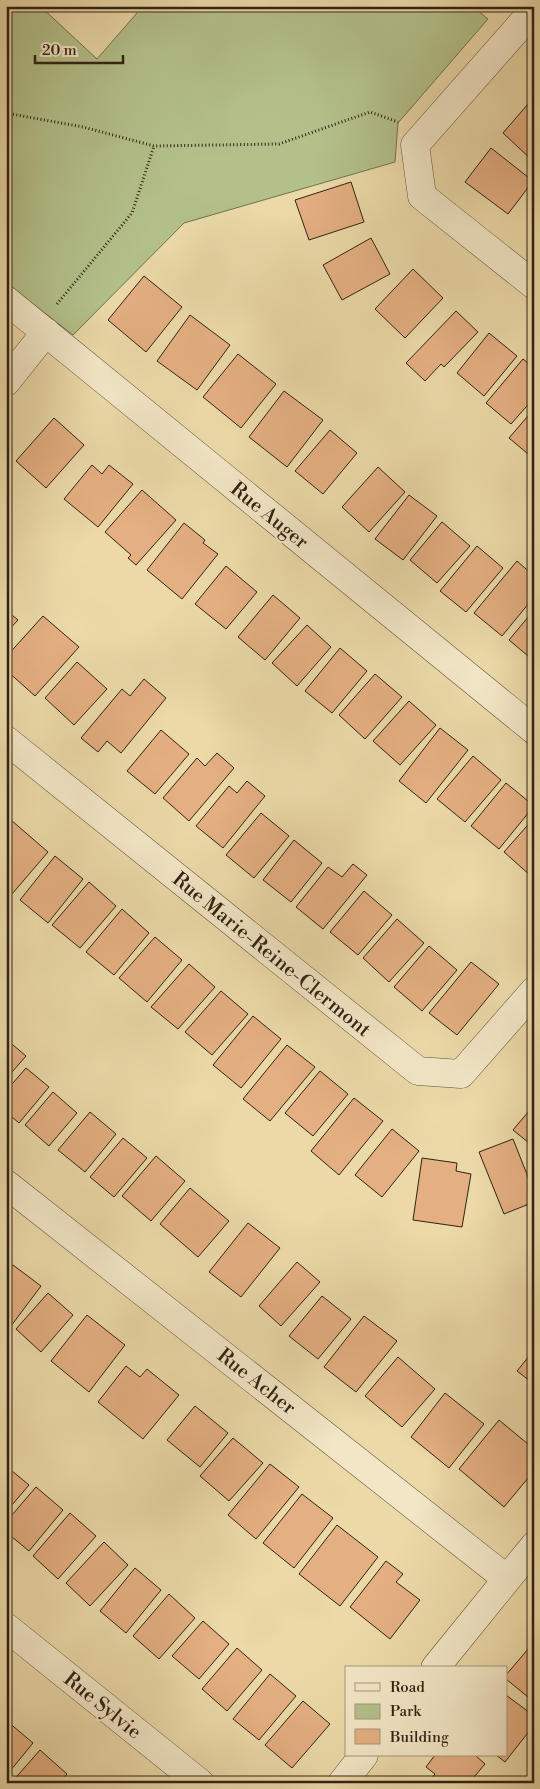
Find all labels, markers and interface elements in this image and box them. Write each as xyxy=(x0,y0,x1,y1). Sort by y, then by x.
scale bar xyxy=(35,32,122,64)
text: 20 m xyxy=(42,41,77,60)
street label: Rue Auger xyxy=(225,477,313,555)
street label: Rue Marie-Reine-Clermont xyxy=(167,867,375,1043)
street label: Rue Acher xyxy=(212,1344,301,1421)
legend xyxy=(345,1666,508,1756)
street label: Rue Sylvie xyxy=(58,1667,146,1745)
text: Road xyxy=(390,1678,425,1697)
text: Park xyxy=(390,1702,422,1721)
text: Building xyxy=(389,1728,449,1747)

